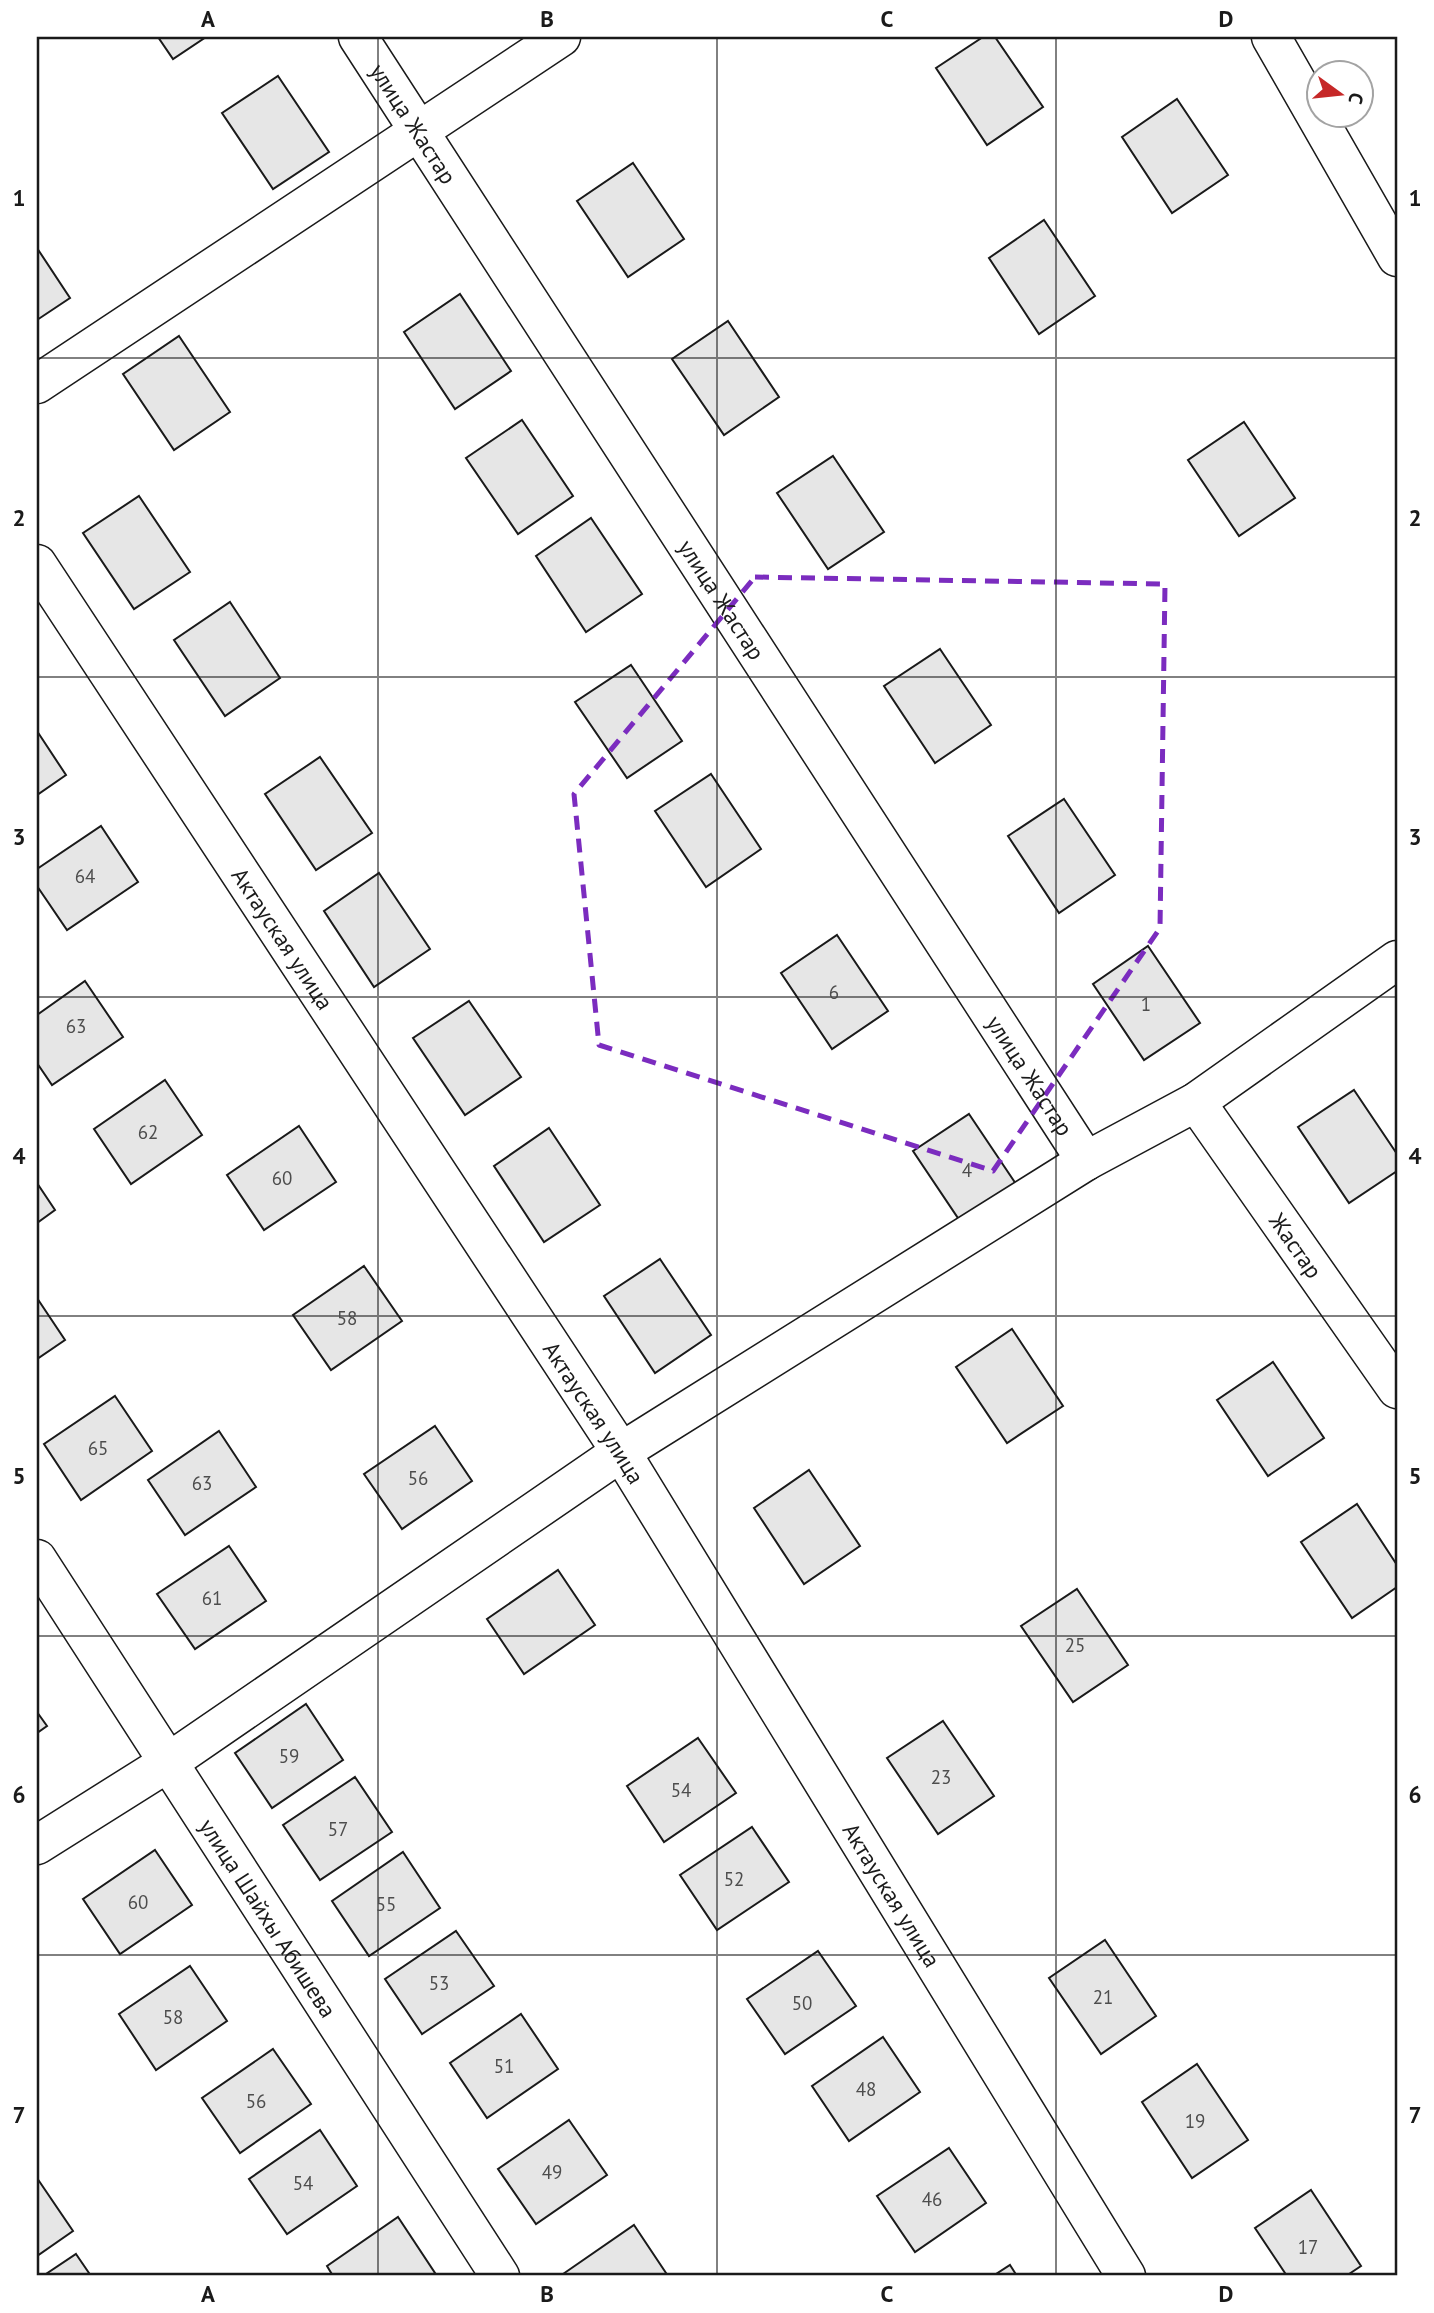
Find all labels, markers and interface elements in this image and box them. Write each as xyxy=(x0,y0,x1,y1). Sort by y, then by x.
text: A xyxy=(201,4,215,33)
text: B xyxy=(540,4,554,33)
text: C xyxy=(881,4,894,33)
text: D xyxy=(1219,4,1233,33)
street label: улица Жастар xyxy=(364,58,464,189)
north arrow xyxy=(1304,60,1374,130)
text: С xyxy=(1343,90,1369,107)
text: 1 xyxy=(12,183,26,212)
text: 1 xyxy=(1408,183,1422,212)
text: 2 xyxy=(12,503,26,532)
text: 2 xyxy=(1408,503,1422,532)
street label: улица Жастар xyxy=(673,534,772,665)
text: 3 xyxy=(12,822,26,851)
text: 3 xyxy=(1408,822,1422,851)
street label: Актауская улица xyxy=(226,862,340,1015)
house number: 64 xyxy=(75,864,95,888)
house number: 6 xyxy=(829,980,839,1004)
house number: 1 xyxy=(1141,992,1151,1016)
street label: улица Жастар xyxy=(981,1010,1080,1141)
house number: 63 xyxy=(66,1014,86,1038)
house number: 62 xyxy=(138,1120,158,1144)
text: 4 xyxy=(12,1141,26,1170)
text: 4 xyxy=(1408,1141,1422,1170)
house number: 4 xyxy=(962,1158,972,1182)
house number: 60 xyxy=(272,1166,292,1190)
street label: Жастар xyxy=(1263,1206,1329,1284)
house number: 58 xyxy=(337,1306,357,1330)
street label: Актауская улица xyxy=(538,1336,651,1489)
house number: 65 xyxy=(88,1436,108,1460)
text: 5 xyxy=(12,1461,26,1490)
text: 5 xyxy=(1408,1461,1422,1490)
house number: 56 xyxy=(408,1466,428,1490)
house number: 63 xyxy=(192,1471,212,1495)
house number: 61 xyxy=(202,1586,222,1610)
house number: 25 xyxy=(1065,1633,1085,1657)
house number: 59 xyxy=(279,1744,299,1768)
house number: 23 xyxy=(931,1765,951,1789)
house number: 54 xyxy=(671,1778,691,1802)
text: 6 xyxy=(12,1780,26,1809)
text: 6 xyxy=(1408,1780,1422,1809)
street label: улица Шайхы Абишева xyxy=(194,1813,344,2023)
house number: 57 xyxy=(328,1817,348,1841)
street label: Актауская улица xyxy=(837,1817,948,1972)
house number: 52 xyxy=(724,1867,744,1891)
house number: 60 xyxy=(128,1890,148,1914)
house number: 55 xyxy=(376,1892,396,1916)
house number: 53 xyxy=(429,1971,449,1995)
house number: 21 xyxy=(1093,1985,1113,2009)
house number: 50 xyxy=(792,1991,812,2015)
house number: 58 xyxy=(163,2005,183,2029)
house number: 51 xyxy=(494,2054,514,2078)
house number: 48 xyxy=(856,2077,876,2101)
house number: 56 xyxy=(246,2089,266,2113)
text: 7 xyxy=(12,2100,26,2129)
text: 7 xyxy=(1408,2100,1422,2129)
house number: 19 xyxy=(1185,2109,1205,2133)
house number: 49 xyxy=(542,2160,562,2184)
house number: 54 xyxy=(293,2171,313,2195)
house number: 46 xyxy=(922,2187,942,2211)
house number: 17 xyxy=(1298,2235,1318,2259)
text: A xyxy=(201,2279,215,2308)
text: B xyxy=(540,2279,554,2308)
text: C xyxy=(881,2279,894,2308)
text: D xyxy=(1219,2279,1233,2308)

